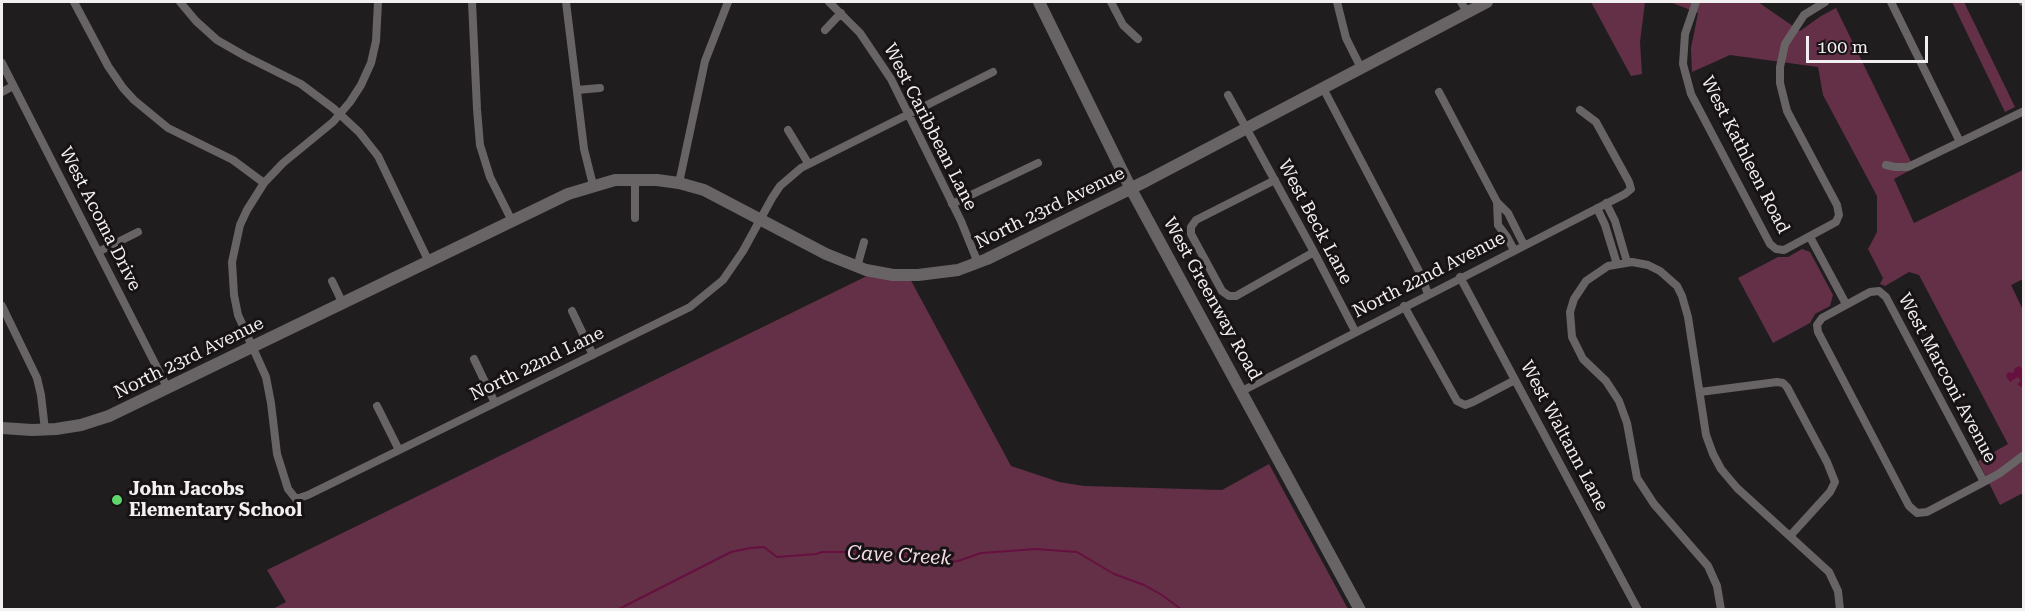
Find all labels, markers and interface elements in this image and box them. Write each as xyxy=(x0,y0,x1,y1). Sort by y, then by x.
scale bar xyxy=(1809,24,1930,62)
text: 100 m xyxy=(1817,36,1868,57)
street label: West Caribbean Lane xyxy=(878,40,982,214)
street label: West Kathleen Road xyxy=(1696,73,1794,237)
street label: West Acoma Drive xyxy=(54,143,146,295)
street label: West Beck Lane xyxy=(1273,156,1357,288)
street label: North 23rd Avenue xyxy=(972,162,1128,254)
street label: West Greenway Road xyxy=(1158,214,1266,384)
street label: North 22nd Avenue xyxy=(1349,227,1509,323)
street label: West Marconi Avenue xyxy=(1893,290,2001,466)
street label: North 23rd Avenue xyxy=(111,312,267,404)
street label: North 22nd Lane xyxy=(467,322,607,406)
street label: West Waltann Lane xyxy=(1515,357,1613,515)
place label: John Jacobs Elementary School xyxy=(129,479,302,522)
marker: John Jacobs Elementary School xyxy=(110,493,124,507)
water label: Cave Creek xyxy=(846,541,952,571)

